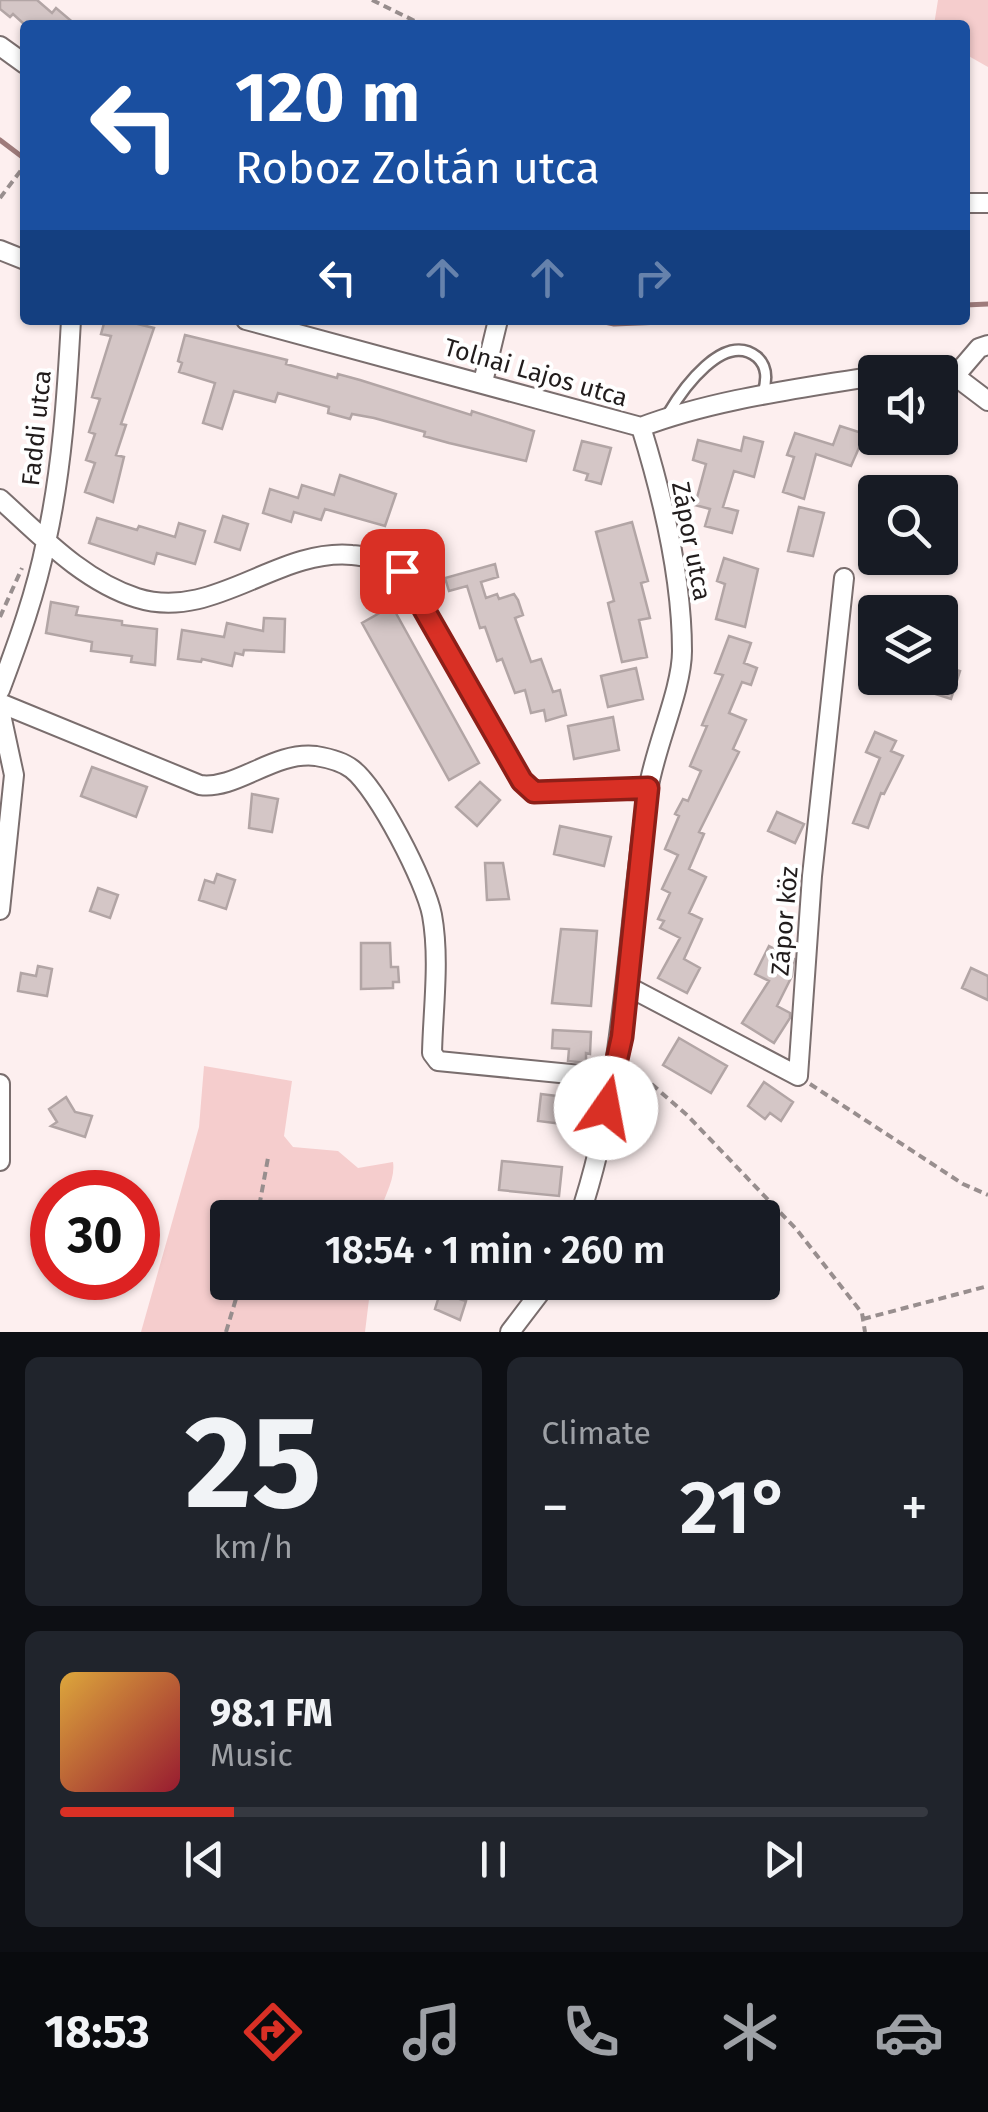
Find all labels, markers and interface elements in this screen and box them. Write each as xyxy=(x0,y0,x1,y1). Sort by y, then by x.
text: 120 m xyxy=(235,56,420,140)
icon: left xyxy=(70,60,200,190)
text: Roboz Zoltán utca xyxy=(235,141,600,195)
icon: left xyxy=(310,250,365,305)
icon: ahead xyxy=(415,250,470,305)
icon: ahead xyxy=(520,250,575,305)
icon: right xyxy=(625,250,680,305)
street label: Tolnai Lajos utca xyxy=(441,332,631,413)
map controls xyxy=(858,355,958,695)
button: sound xyxy=(858,355,958,455)
street label: Faddi utca xyxy=(16,369,58,488)
button: search xyxy=(858,475,958,575)
street label: Zápor utca xyxy=(665,479,717,603)
pin xyxy=(360,529,445,614)
icon: arrive xyxy=(375,544,430,599)
button: layers xyxy=(858,595,958,695)
street label: Zápor köz xyxy=(765,865,805,977)
position arrow xyxy=(554,1056,658,1160)
speed limit sign: 30 xyxy=(30,1170,160,1300)
text: 18:54 · 1 min · 260 m xyxy=(325,1227,665,1273)
text: 25 xyxy=(185,1385,322,1541)
text: Climate xyxy=(542,1414,651,1452)
text: 21° xyxy=(680,1463,790,1553)
text: − xyxy=(542,1475,569,1541)
text: + xyxy=(901,1475,928,1541)
text: km/h xyxy=(214,1528,293,1566)
text: 98.1 FM xyxy=(210,1690,333,1736)
text: Music xyxy=(210,1736,293,1774)
icon: previous xyxy=(177,1832,232,1887)
icon: pause xyxy=(466,1832,521,1887)
icon: next xyxy=(756,1832,811,1887)
icon: directions xyxy=(238,1997,308,2067)
icon: music xyxy=(397,1997,467,2067)
icon: phone xyxy=(556,1997,626,2067)
icon: climate xyxy=(715,1997,785,2067)
icon: car xyxy=(874,1997,944,2067)
text: 18:53 xyxy=(44,2005,150,2059)

